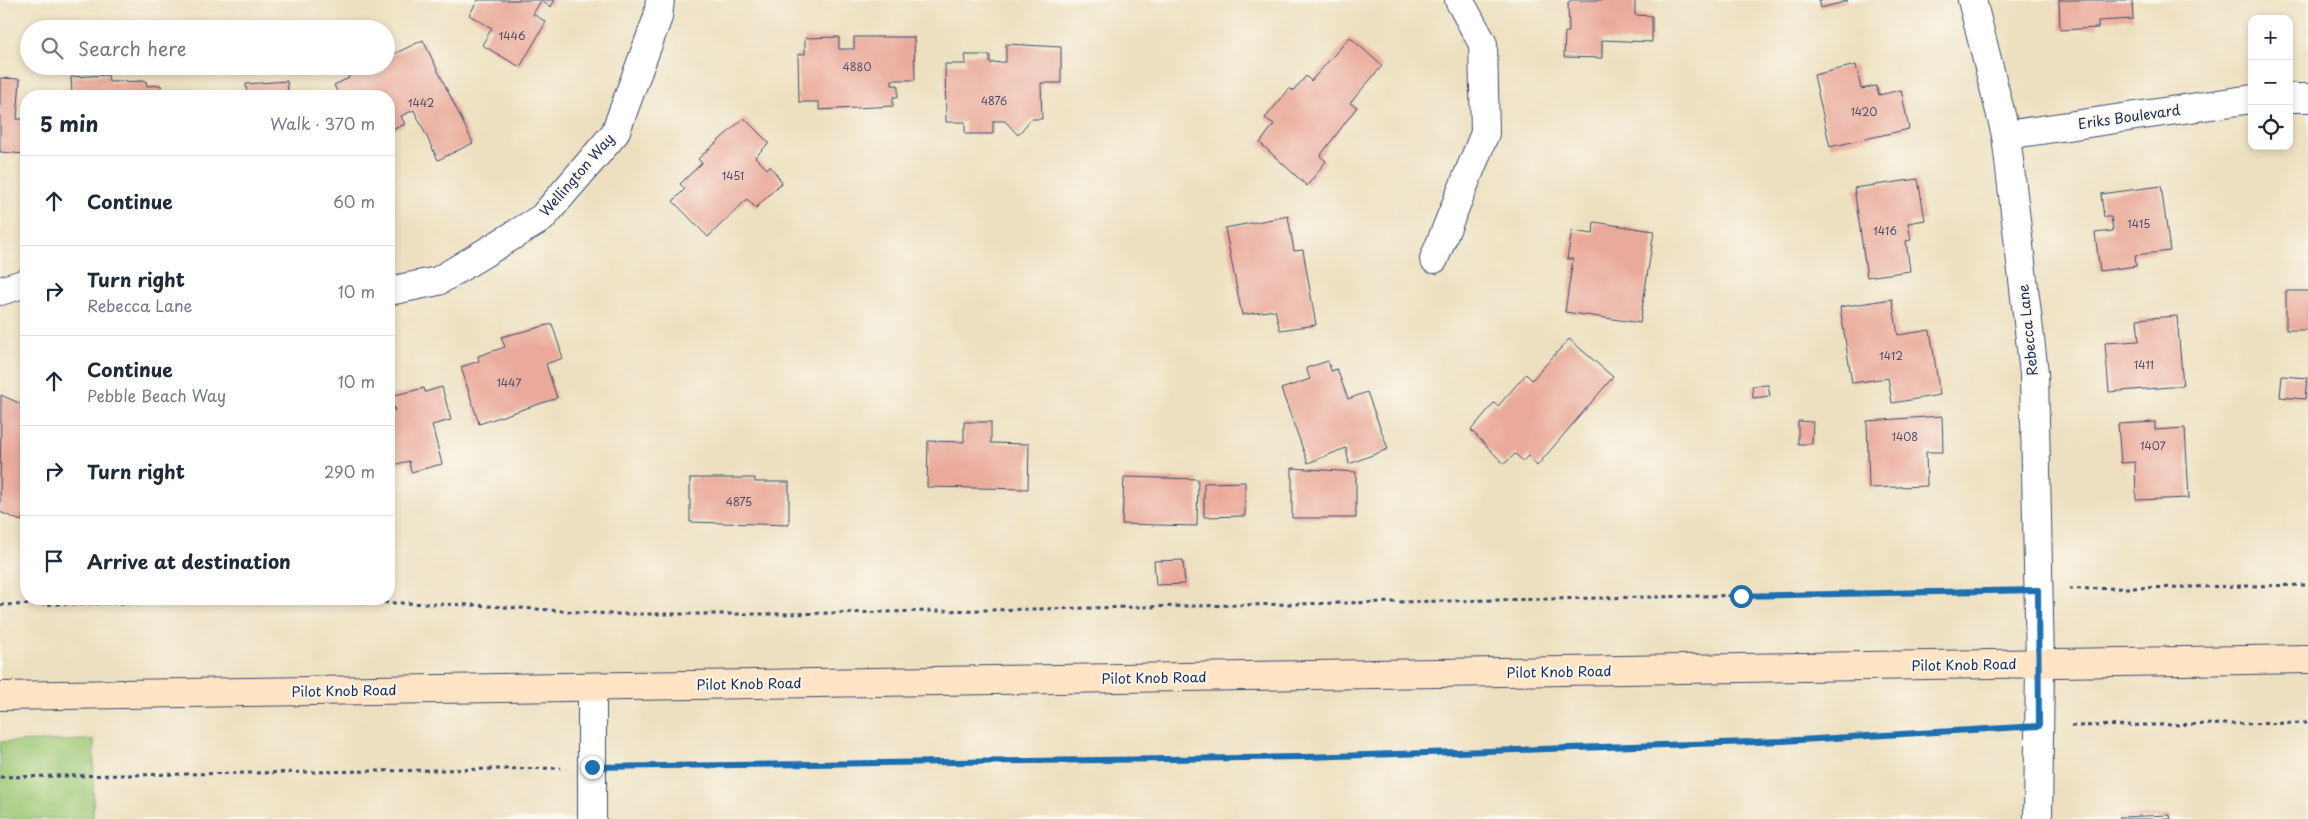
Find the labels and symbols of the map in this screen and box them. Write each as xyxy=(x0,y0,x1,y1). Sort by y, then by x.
house number: 1446 xyxy=(498,27,526,44)
house number: 4880 xyxy=(843,58,871,75)
house number: 4876 xyxy=(981,92,1007,109)
house number: 1442 xyxy=(408,94,435,111)
street label: Eriks Boulevard xyxy=(2076,99,2182,134)
house number: 1420 xyxy=(1851,103,1877,120)
street label: Wellington Way xyxy=(535,128,619,221)
house number: 1451 xyxy=(722,167,744,184)
house number: 1415 xyxy=(2128,215,2150,232)
house number: 1416 xyxy=(1873,222,1897,239)
street label: Rebecca Lane xyxy=(2012,283,2043,377)
house number: 1412 xyxy=(1879,347,1903,364)
house number: 1411 xyxy=(2134,356,2154,373)
house number: 1447 xyxy=(497,374,521,391)
house number: 1408 xyxy=(1892,428,1918,445)
house number: 1407 xyxy=(2140,437,2166,454)
house number: 4875 xyxy=(726,493,752,510)
route start xyxy=(1730,585,1753,608)
street label: Pilot Knob Road xyxy=(1911,653,2017,676)
street label: Pilot Knob Road xyxy=(1506,660,1612,683)
street label: Pilot Knob Road xyxy=(1101,666,1207,689)
street label: Pilot Knob Road xyxy=(696,672,802,695)
street label: Pilot Knob Road xyxy=(291,679,397,702)
route end xyxy=(581,756,604,779)

